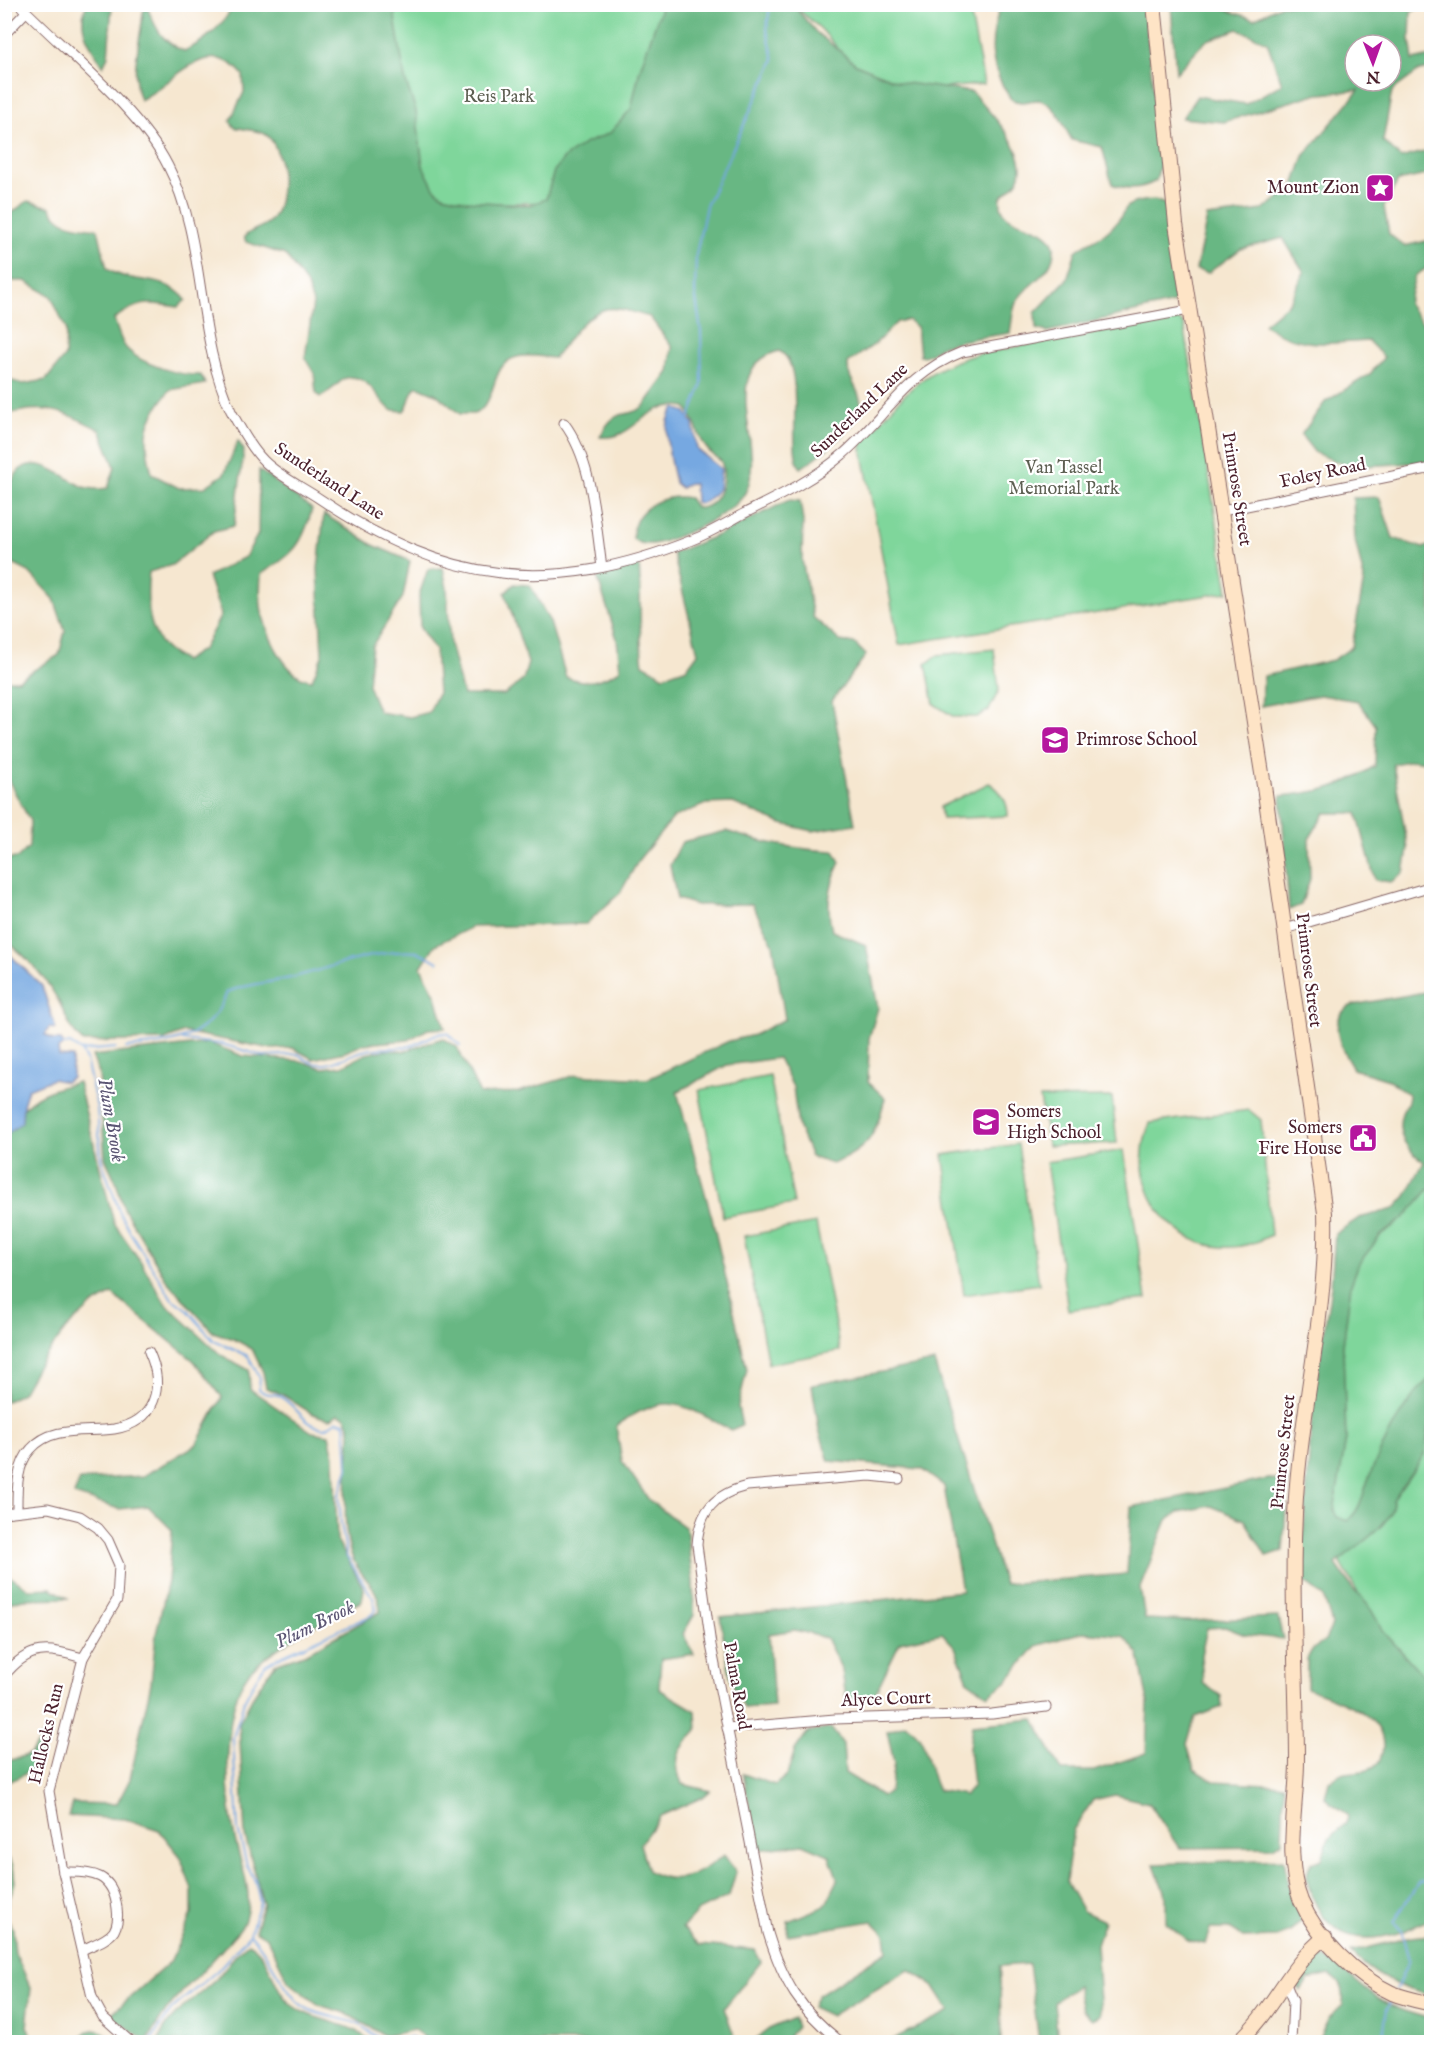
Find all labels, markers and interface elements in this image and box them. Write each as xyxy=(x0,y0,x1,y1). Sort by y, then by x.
north arrow xyxy=(1343,33,1403,93)
text: N xyxy=(1366,66,1381,86)
park label: Reis Park xyxy=(463,86,535,109)
place icon: Mount Zion xyxy=(1364,172,1396,204)
place label: Mount Zion xyxy=(1267,177,1359,200)
street label: Sunderland Lane xyxy=(806,359,914,463)
street label: Primrose Street xyxy=(1216,430,1256,548)
street label: Sunderland Lane xyxy=(270,438,388,526)
street label: Foley Road xyxy=(1278,454,1369,494)
park label: Van Tassel Memorial Park xyxy=(1009,457,1120,501)
school or university icon: Primrose School xyxy=(1039,724,1071,756)
place label: Primrose School xyxy=(1076,729,1197,752)
street label: Primrose Street xyxy=(1290,911,1326,1029)
water label: Plum Brook xyxy=(91,1076,131,1164)
place label: Somers High School xyxy=(1007,1101,1101,1145)
school or university icon: Somers High School xyxy=(970,1106,1002,1138)
place label: Somers Fire House xyxy=(1258,1117,1342,1161)
public building icon: Somers Fire House xyxy=(1347,1122,1379,1154)
street label: Primrose Street xyxy=(1267,1393,1301,1511)
water label: Plum Brook xyxy=(271,1595,359,1655)
street label: Palma Road xyxy=(717,1640,755,1732)
street label: Hallocks Run xyxy=(24,1681,70,1787)
street label: Alyce Court xyxy=(840,1687,931,1713)

